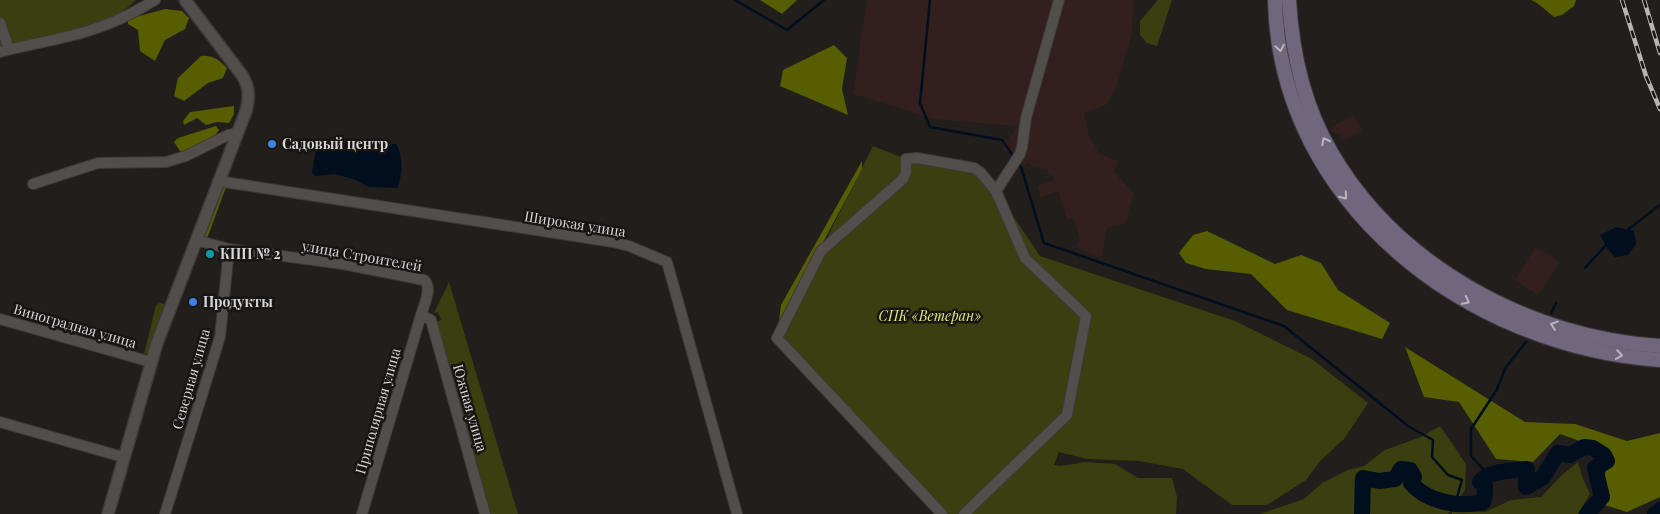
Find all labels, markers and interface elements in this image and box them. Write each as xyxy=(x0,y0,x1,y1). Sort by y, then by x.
one-way arrow xyxy=(1274,44,1284,53)
place label: Садовый центр xyxy=(282,134,388,153)
one-way arrow xyxy=(1321,137,1331,146)
marker: Садовый центр xyxy=(266,138,278,150)
one-way arrow xyxy=(1339,190,1347,199)
street label: Широкая улица xyxy=(523,206,627,241)
street label: улица Строителей xyxy=(300,235,424,275)
place label: КПП № 2 xyxy=(220,244,281,263)
marker: КПП № 2 xyxy=(204,248,216,260)
place label: Продукты xyxy=(203,292,273,311)
one-way arrow xyxy=(1461,295,1470,305)
marker: Продукты xyxy=(187,296,199,308)
street label: Виноградная улица xyxy=(11,299,139,352)
park label: СПК «Ветеран» xyxy=(879,306,981,325)
one-way arrow xyxy=(1550,320,1558,330)
street label: Северная улица xyxy=(167,326,214,431)
street label: Приполярная улица xyxy=(350,346,405,476)
one-way arrow xyxy=(1614,350,1623,360)
street label: Южная улица xyxy=(449,362,492,454)

